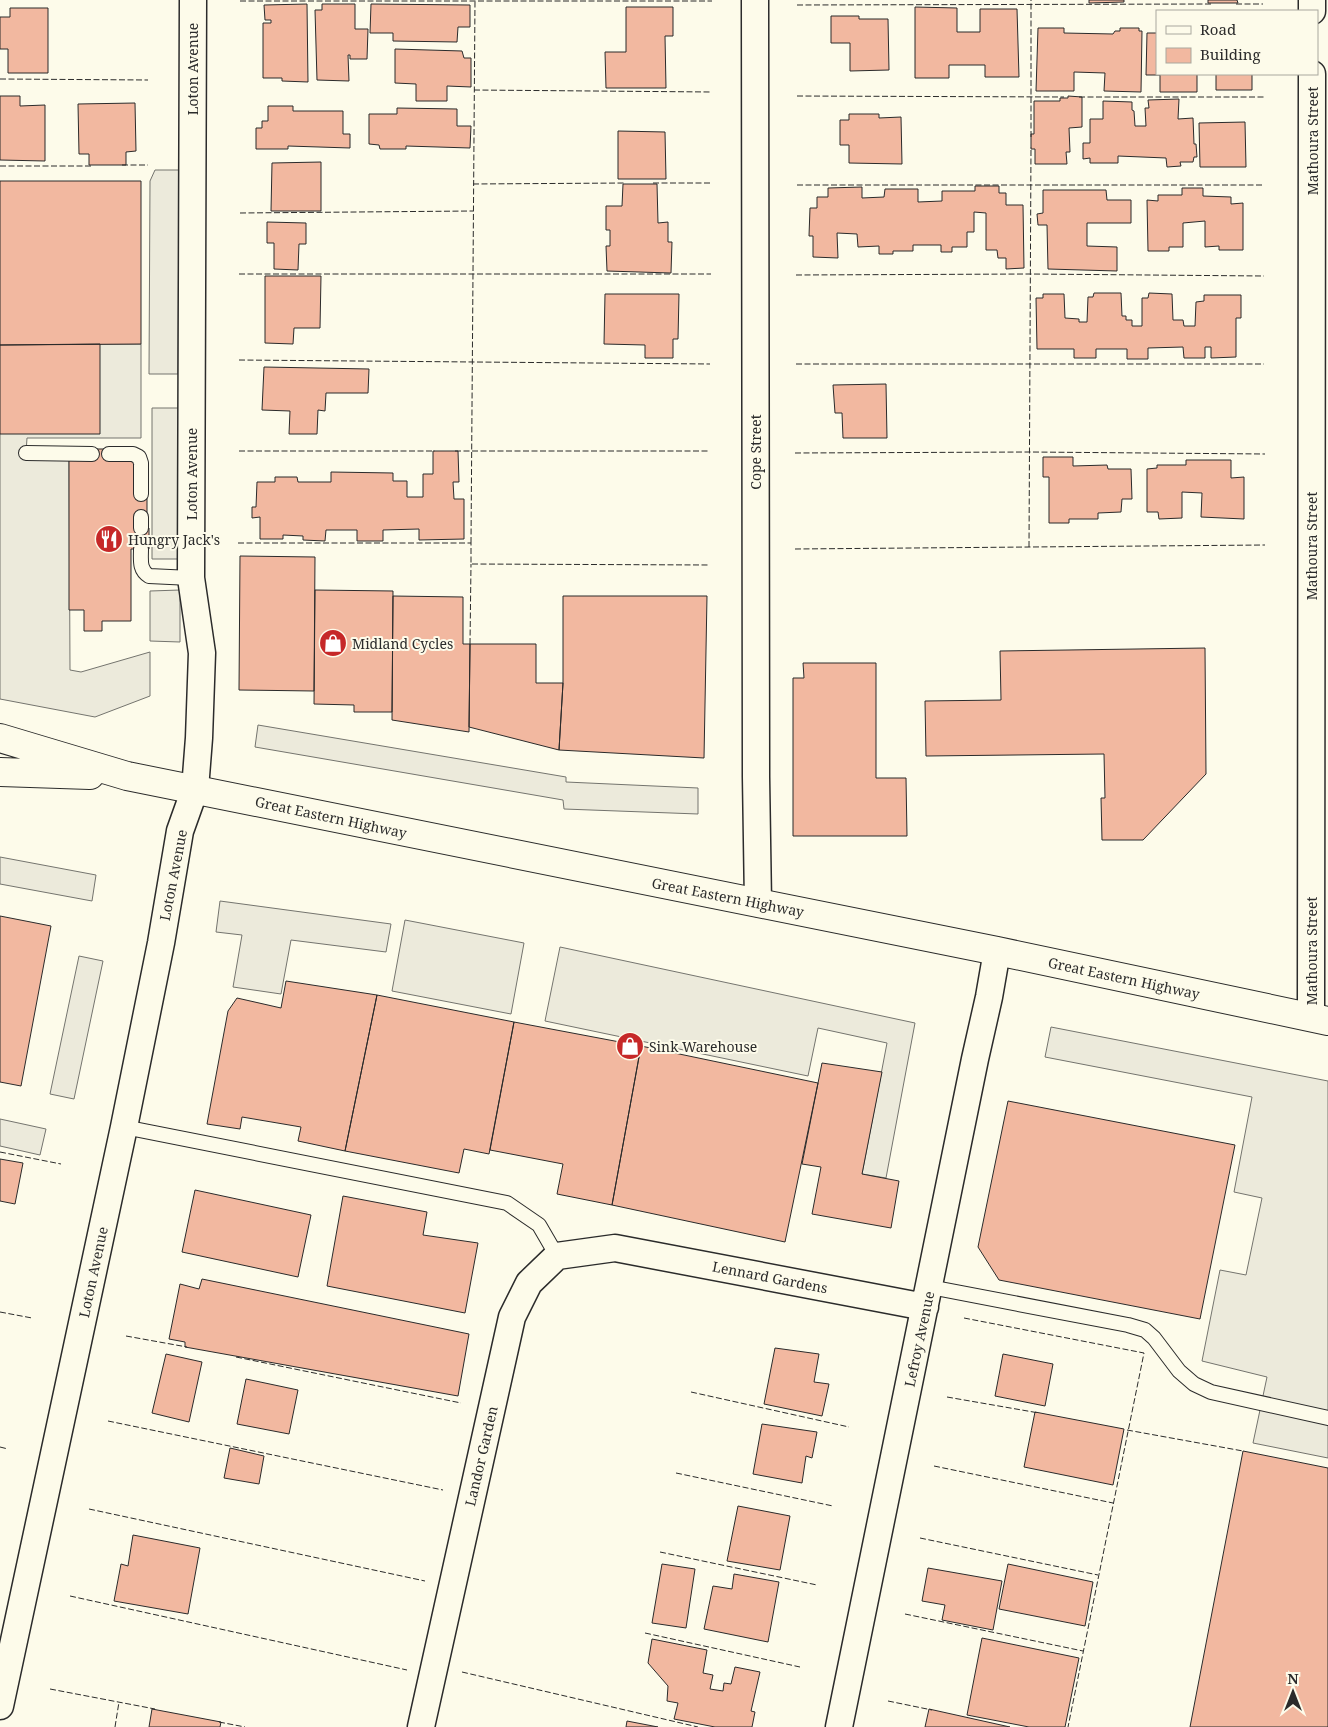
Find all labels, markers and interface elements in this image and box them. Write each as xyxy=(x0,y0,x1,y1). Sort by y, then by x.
legend xyxy=(1156,10,1318,75)
text: Road xyxy=(1200,19,1236,39)
street label: Loton Avenue xyxy=(183,23,202,115)
text: Building xyxy=(1200,44,1261,64)
street label: Mathoura Street xyxy=(1303,87,1322,195)
street label: Cope Street xyxy=(746,414,765,490)
street label: Loton Avenue xyxy=(182,428,201,520)
street label: Mathoura Street xyxy=(1302,492,1321,600)
restaurant icon: Hungry Jack's xyxy=(94,524,124,554)
place label: Hungry Jack's xyxy=(128,530,220,549)
shop icon: Midland Cycles xyxy=(318,628,348,658)
place label: Midland Cycles xyxy=(352,634,453,653)
street label: Great Eastern Highway xyxy=(253,792,409,842)
street label: Loton Avenue xyxy=(155,828,191,922)
street label: Great Eastern Highway xyxy=(650,873,806,921)
street label: Mathoura Street xyxy=(1302,897,1321,1005)
street label: Great Eastern Highway xyxy=(1046,953,1202,1003)
shop icon: Sink Warehouse xyxy=(615,1031,645,1061)
place label: Sink Warehouse xyxy=(649,1037,757,1056)
street label: Loton Avenue xyxy=(74,1225,112,1319)
street label: Lennard Gardens xyxy=(711,1257,829,1297)
street label: Lefroy Avenue xyxy=(900,1289,938,1389)
street label: Landor Garden xyxy=(460,1404,502,1508)
north arrow xyxy=(1268,1667,1318,1717)
text: N xyxy=(1287,1669,1299,1688)

